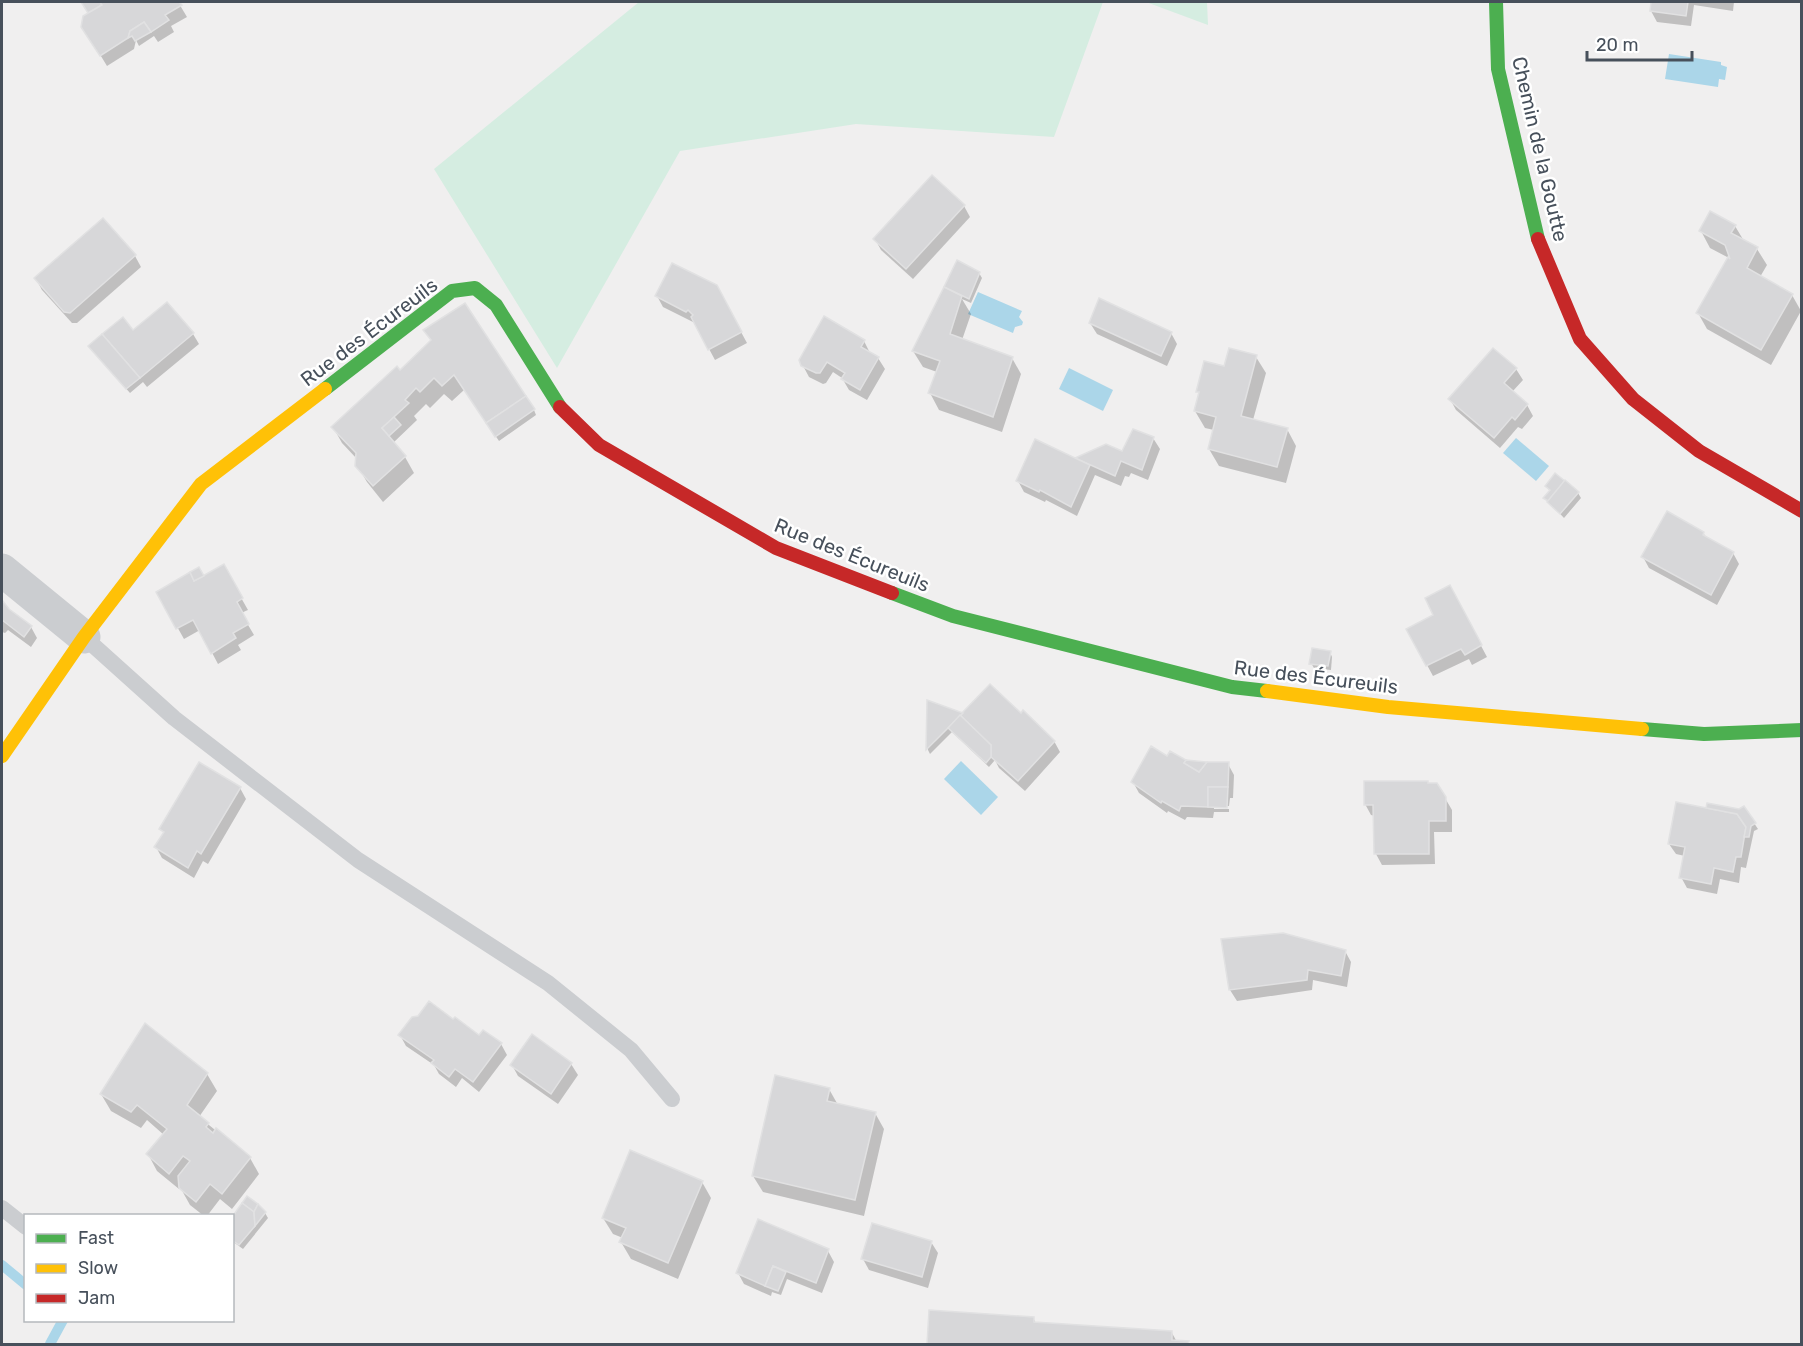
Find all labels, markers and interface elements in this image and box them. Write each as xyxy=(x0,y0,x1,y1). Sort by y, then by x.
scale bar xyxy=(1587,24,1692,62)
text: 20 m xyxy=(1596,34,1638,56)
street label: Chemin de la Goutte xyxy=(1507,54,1573,244)
street label: Rue des Écureuils xyxy=(296,273,442,391)
street label: Rue des Écureuils xyxy=(771,513,933,597)
street label: Rue des Écureuils xyxy=(1233,655,1399,699)
legend xyxy=(24,1214,234,1322)
text: Fast xyxy=(78,1227,114,1249)
text: Slow xyxy=(78,1257,118,1279)
text: Jam xyxy=(78,1287,115,1309)

